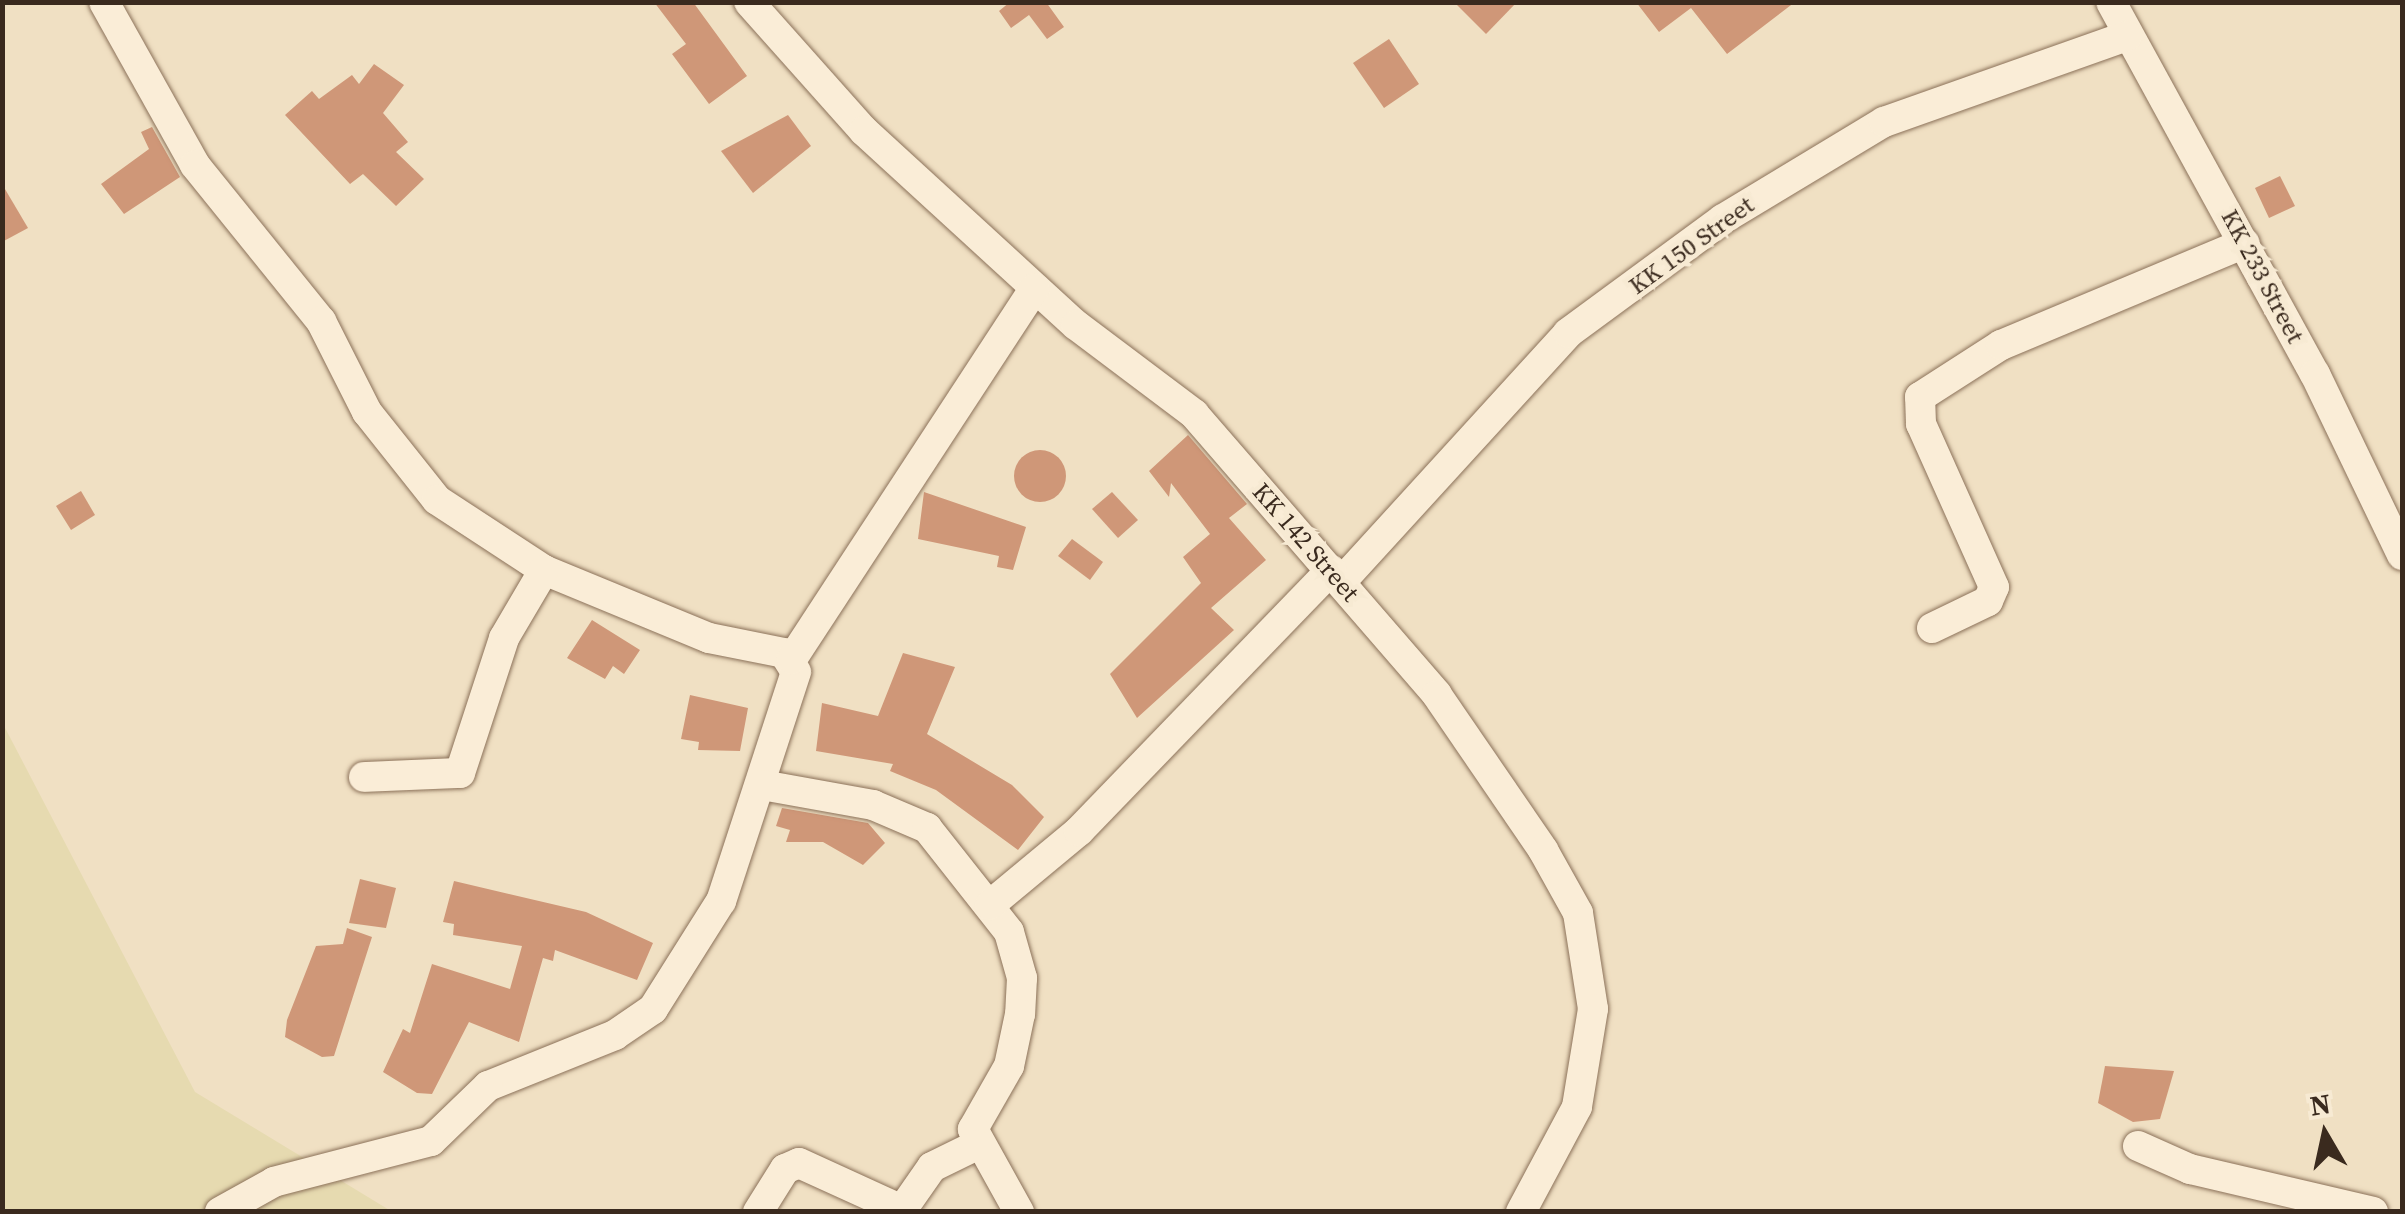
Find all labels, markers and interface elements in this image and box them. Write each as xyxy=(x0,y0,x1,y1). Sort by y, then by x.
street label: KK 150 Street xyxy=(1623,190,1759,300)
street label: KK 233 Street xyxy=(2215,204,2311,348)
street label: KK 142 Street xyxy=(1246,477,1366,607)
north arrow xyxy=(2275,1084,2375,1184)
text: N xyxy=(2307,1084,2333,1125)

